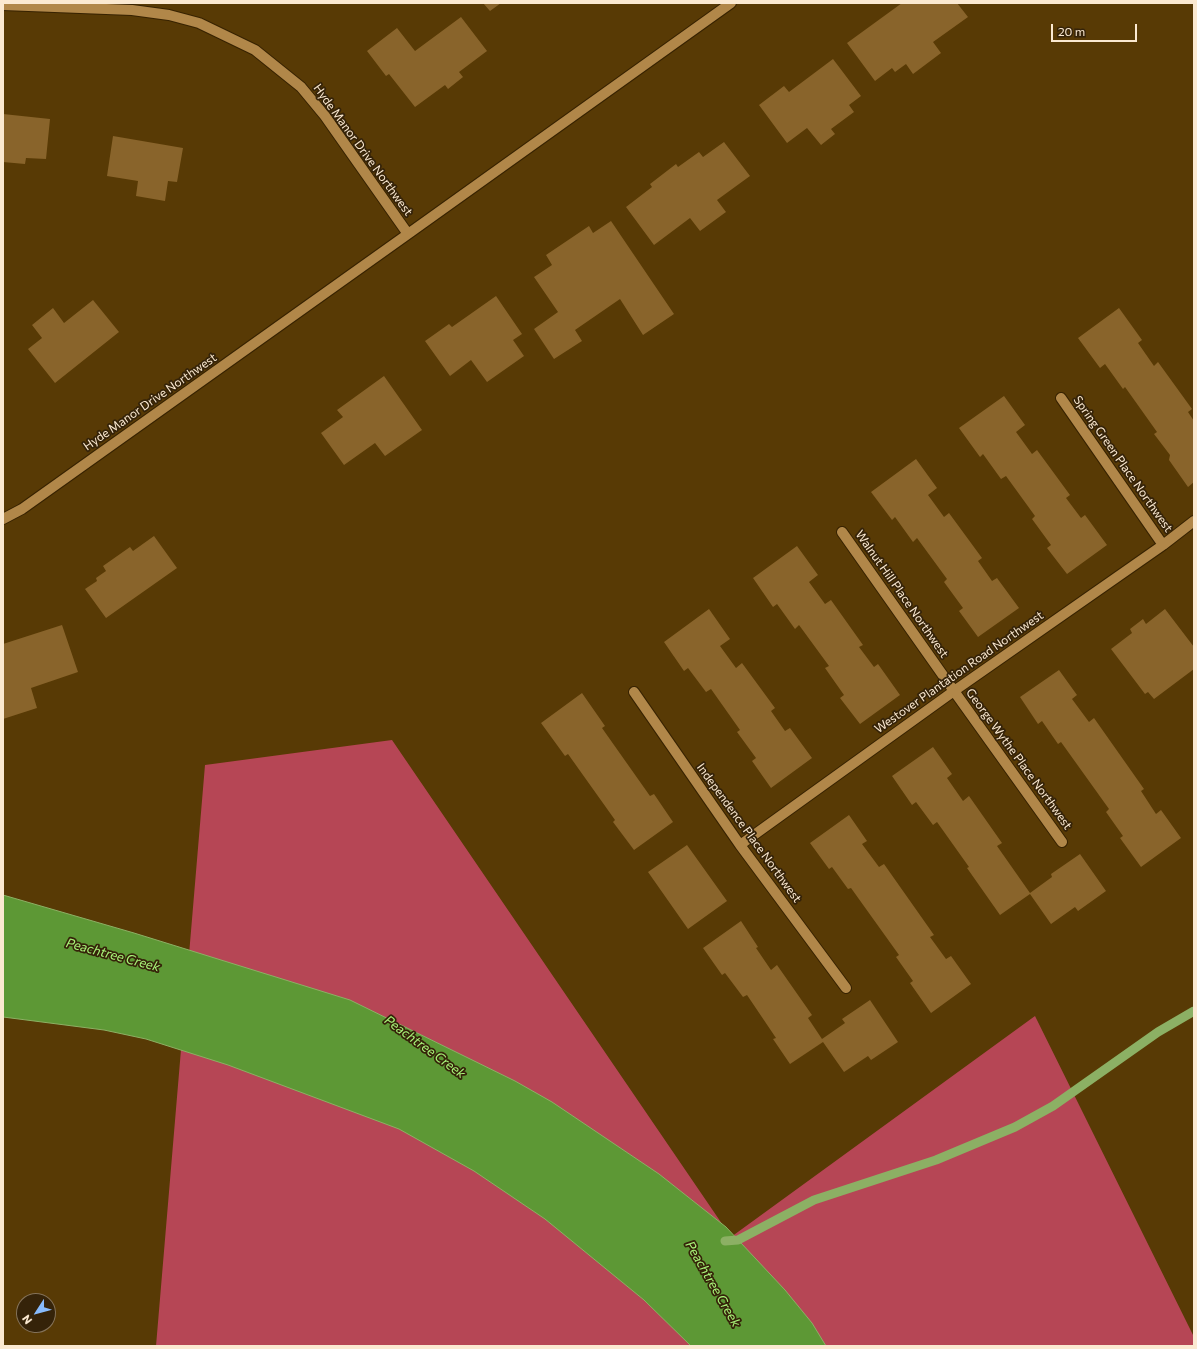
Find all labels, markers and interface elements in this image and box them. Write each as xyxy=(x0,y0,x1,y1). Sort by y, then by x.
scale bar xyxy=(1053,16,1139,42)
text: 20 m xyxy=(1058,24,1085,38)
street label: Hyde Manor Drive Northwest xyxy=(310,81,416,219)
street label: Hyde Manor Drive Northwest xyxy=(81,350,219,454)
street label: Spring Green Place Northwest xyxy=(1070,393,1176,535)
street label: Walnut Hill Place Northwest xyxy=(852,527,952,661)
street label: Westover Plantation Road Northwest xyxy=(872,608,1046,736)
street label: George Wythe Place Northwest xyxy=(963,686,1075,832)
street label: Independence Place Northwest xyxy=(694,761,804,905)
water label: Peachtree Creek xyxy=(64,935,162,975)
water label: Peachtree Creek xyxy=(381,1012,469,1082)
water label: Peachtree Creek xyxy=(682,1238,744,1330)
north arrow xyxy=(16,1293,56,1333)
text: N xyxy=(19,1313,34,1327)

